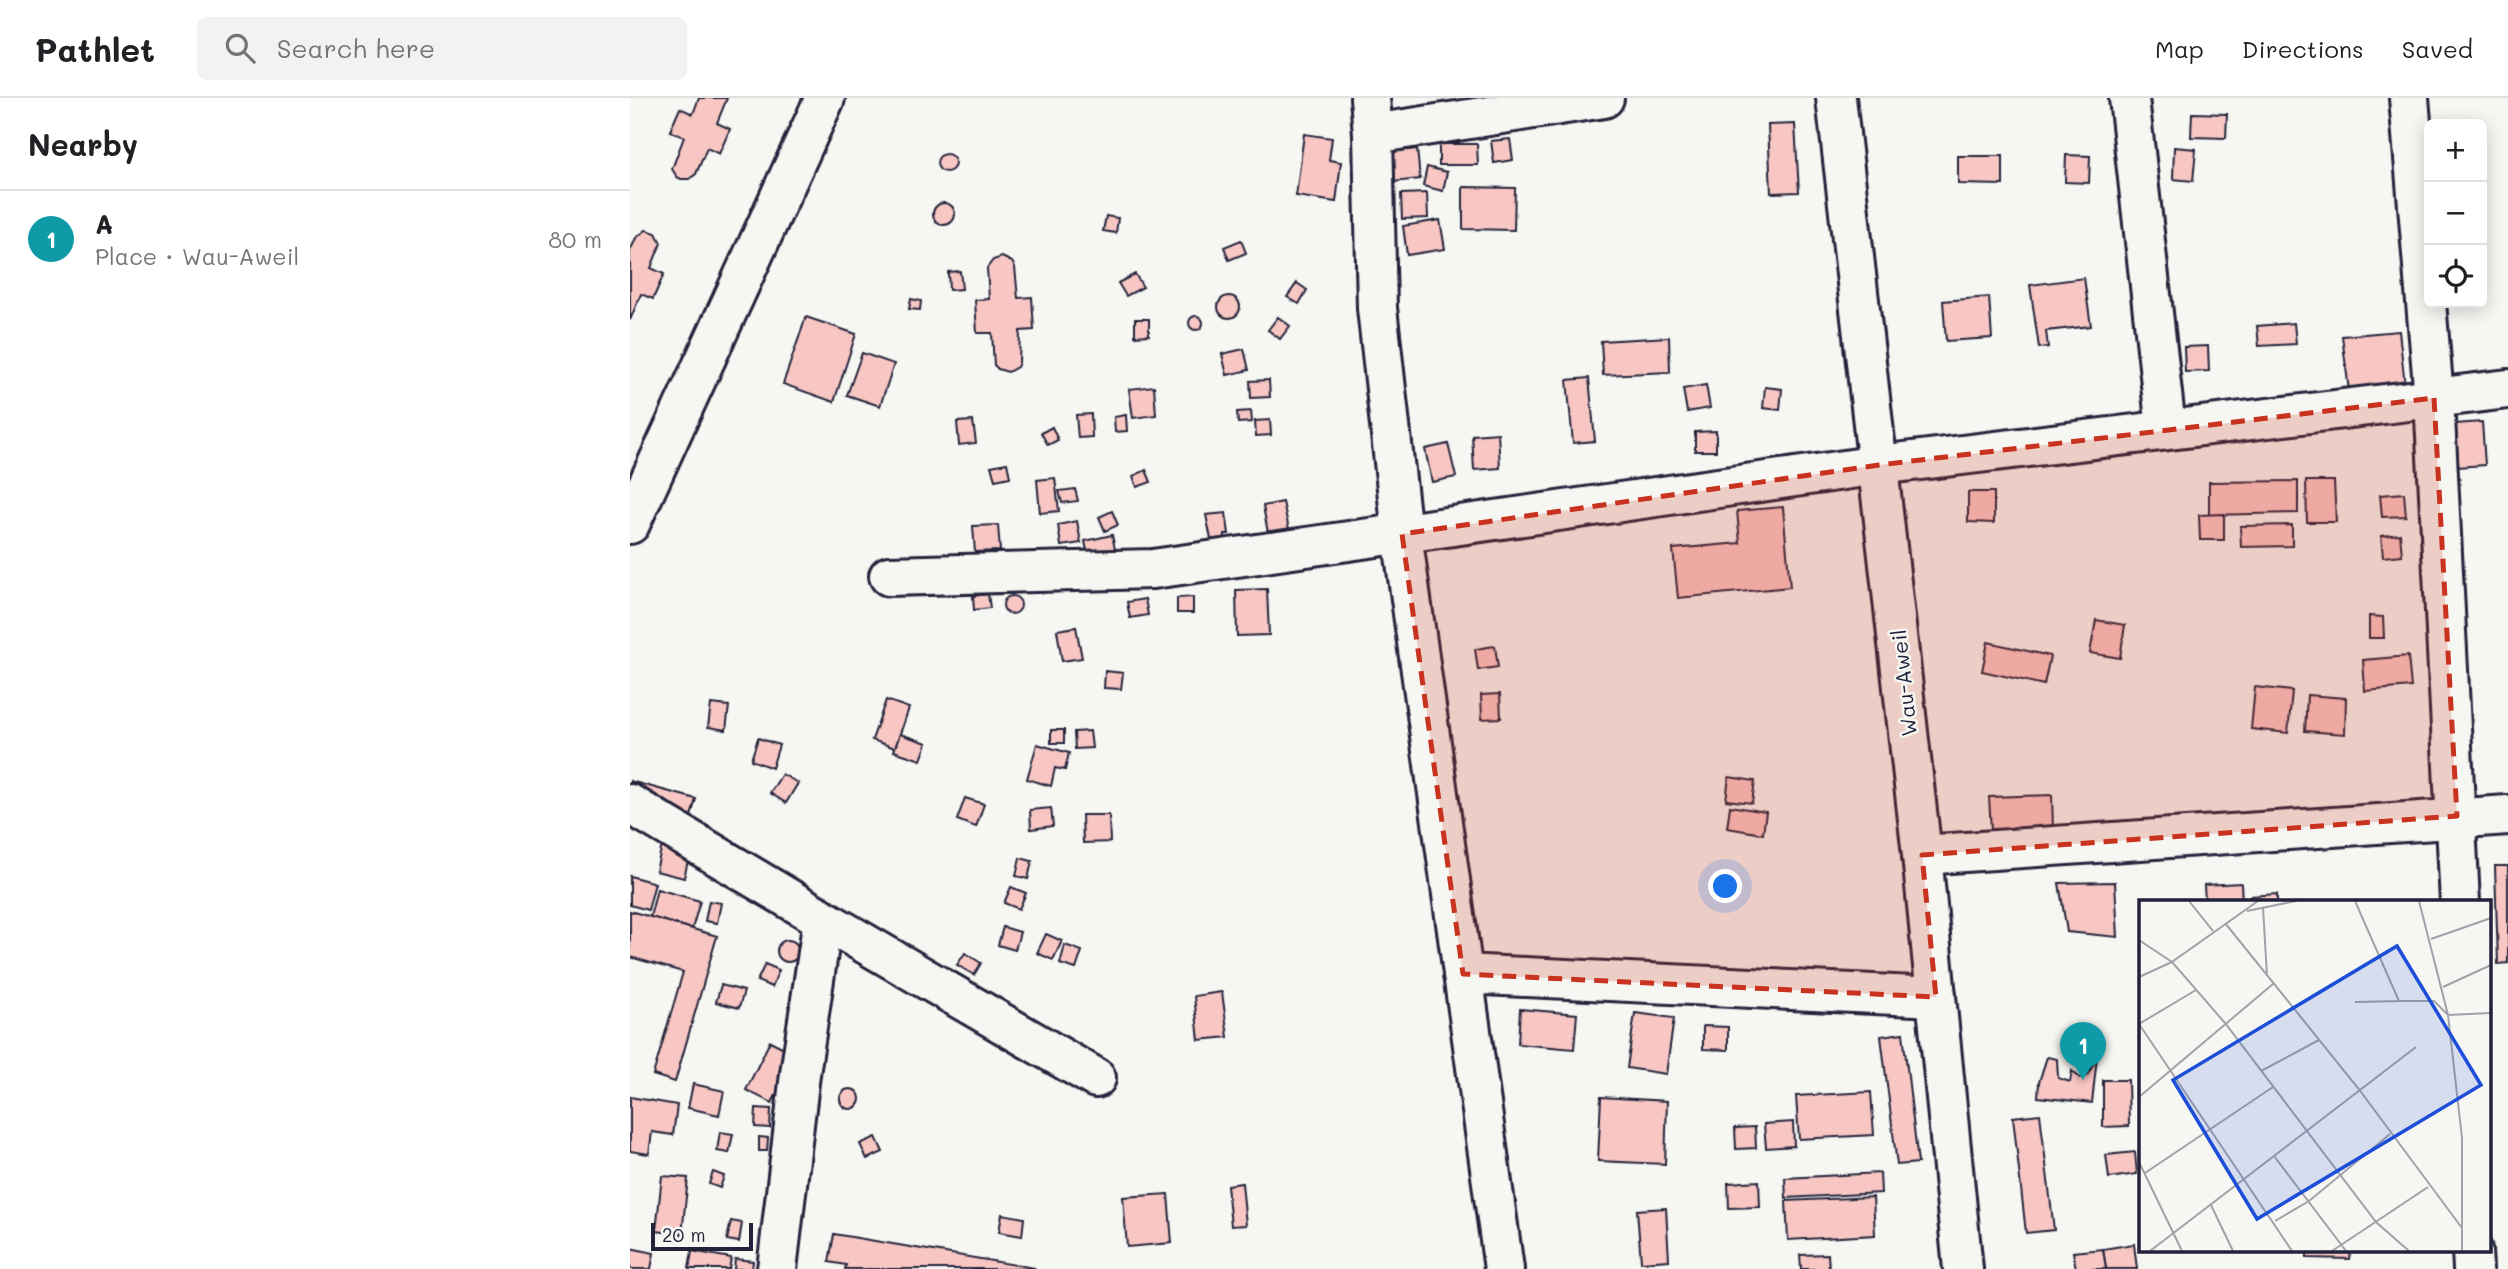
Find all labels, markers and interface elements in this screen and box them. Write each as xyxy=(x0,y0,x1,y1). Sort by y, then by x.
search box xyxy=(197,17,687,80)
text: Pathlet xyxy=(35,27,155,70)
icon: search xyxy=(221,29,259,67)
text: Search here xyxy=(277,31,435,65)
text: Map xyxy=(2155,33,2204,64)
text: Directions xyxy=(2242,33,2364,64)
text: Saved xyxy=(2402,33,2473,64)
map controls xyxy=(2424,119,2487,308)
button: + xyxy=(2424,119,2487,182)
text: Nearby xyxy=(28,124,138,164)
button: − xyxy=(2424,182,2487,245)
text: A xyxy=(95,207,113,241)
text: 1 xyxy=(46,224,56,254)
text: 80 m xyxy=(548,224,602,254)
text: Place · Wau-Aweil xyxy=(95,241,299,271)
button: locate xyxy=(2424,245,2487,308)
street label: Wau-Aweil xyxy=(1884,628,1922,738)
your location xyxy=(1708,869,1742,903)
inset map xyxy=(2139,900,2490,1252)
pin: 1 xyxy=(2060,1022,2106,1080)
scale bar xyxy=(651,1220,752,1252)
text: 20 m xyxy=(662,1222,706,1247)

